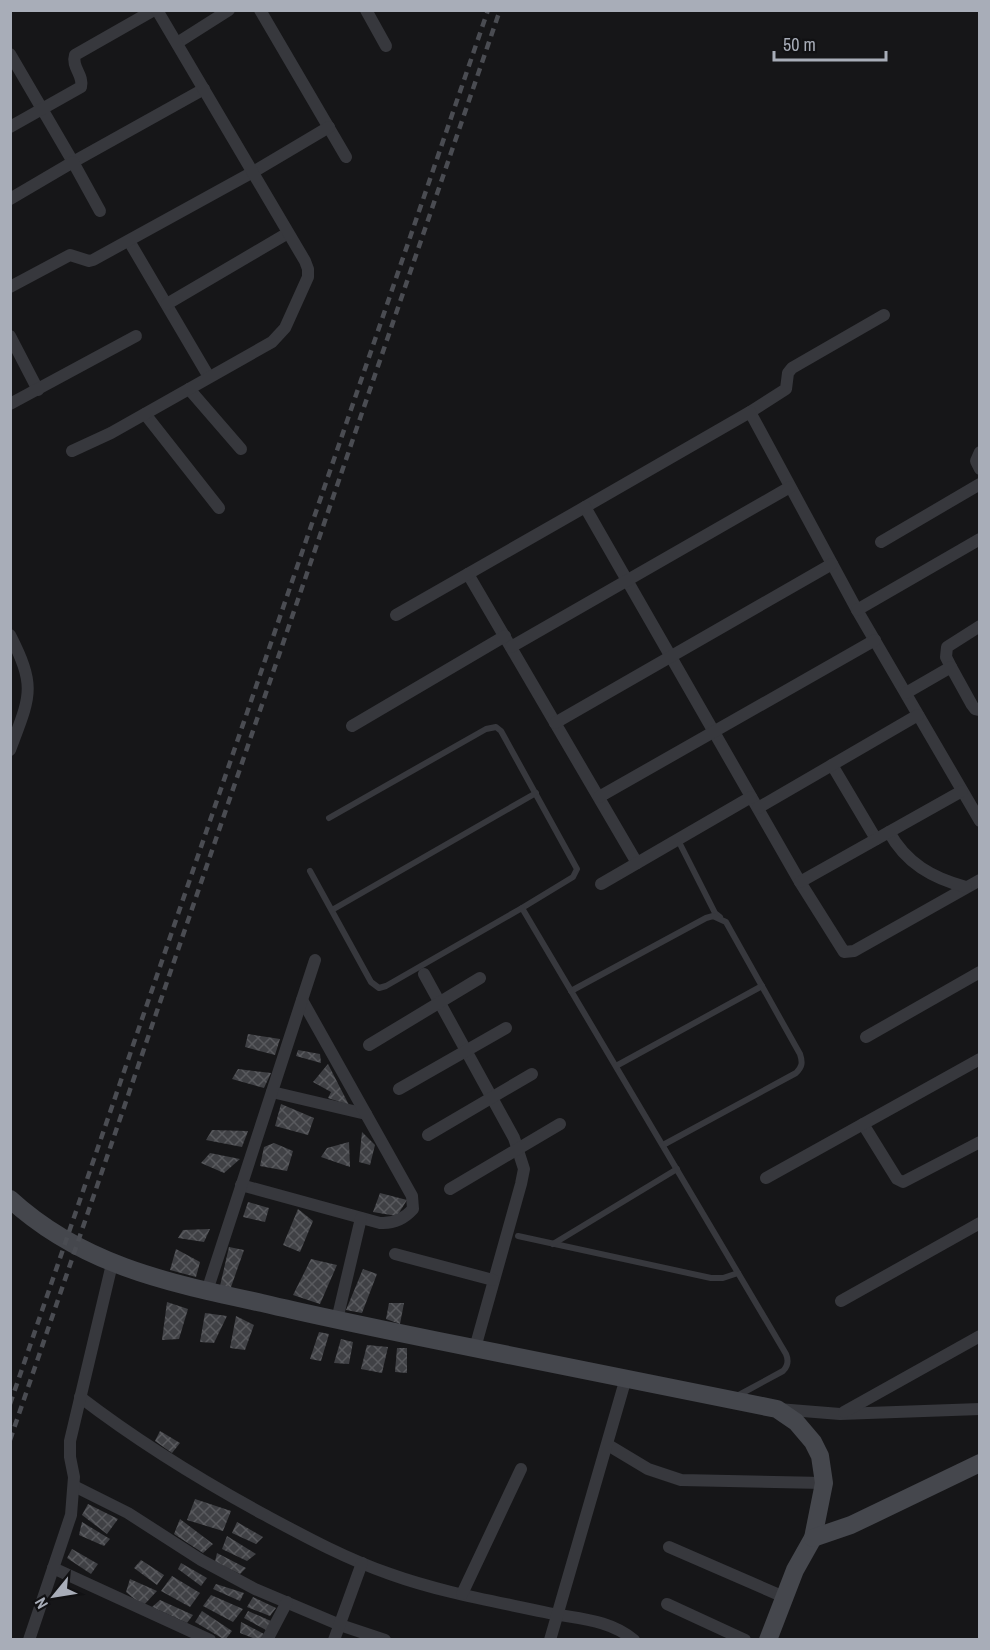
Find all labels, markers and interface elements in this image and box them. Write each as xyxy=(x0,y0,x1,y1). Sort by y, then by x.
scale bar xyxy=(774,24,886,62)
text: 50 m xyxy=(783,32,816,57)
north arrow xyxy=(24,1566,84,1626)
text: N xyxy=(29,1594,53,1613)

